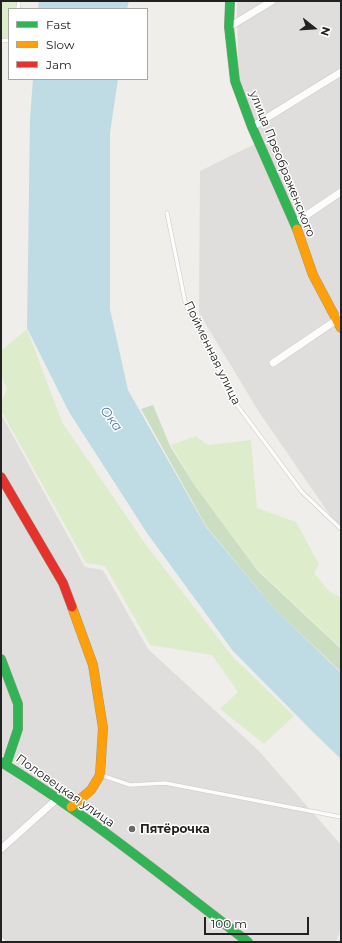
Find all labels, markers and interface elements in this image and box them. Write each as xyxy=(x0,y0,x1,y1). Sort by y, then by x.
legend xyxy=(8,8,148,80)
north arrow xyxy=(294,8,334,48)
text: Fast xyxy=(46,17,71,32)
text: N xyxy=(317,25,333,38)
text: Slow xyxy=(46,37,75,52)
text: Jam xyxy=(46,57,72,72)
street label: улица Преображенского xyxy=(246,89,318,239)
street label: Пойменная улица xyxy=(181,299,243,407)
water label: Ока xyxy=(97,403,125,435)
street label: Половецкая улица xyxy=(13,751,117,831)
place label: Пятёрочка xyxy=(140,822,210,836)
marker: Пятёрочка xyxy=(127,824,137,834)
scale bar xyxy=(206,909,311,935)
text: 100 m xyxy=(211,916,247,931)

